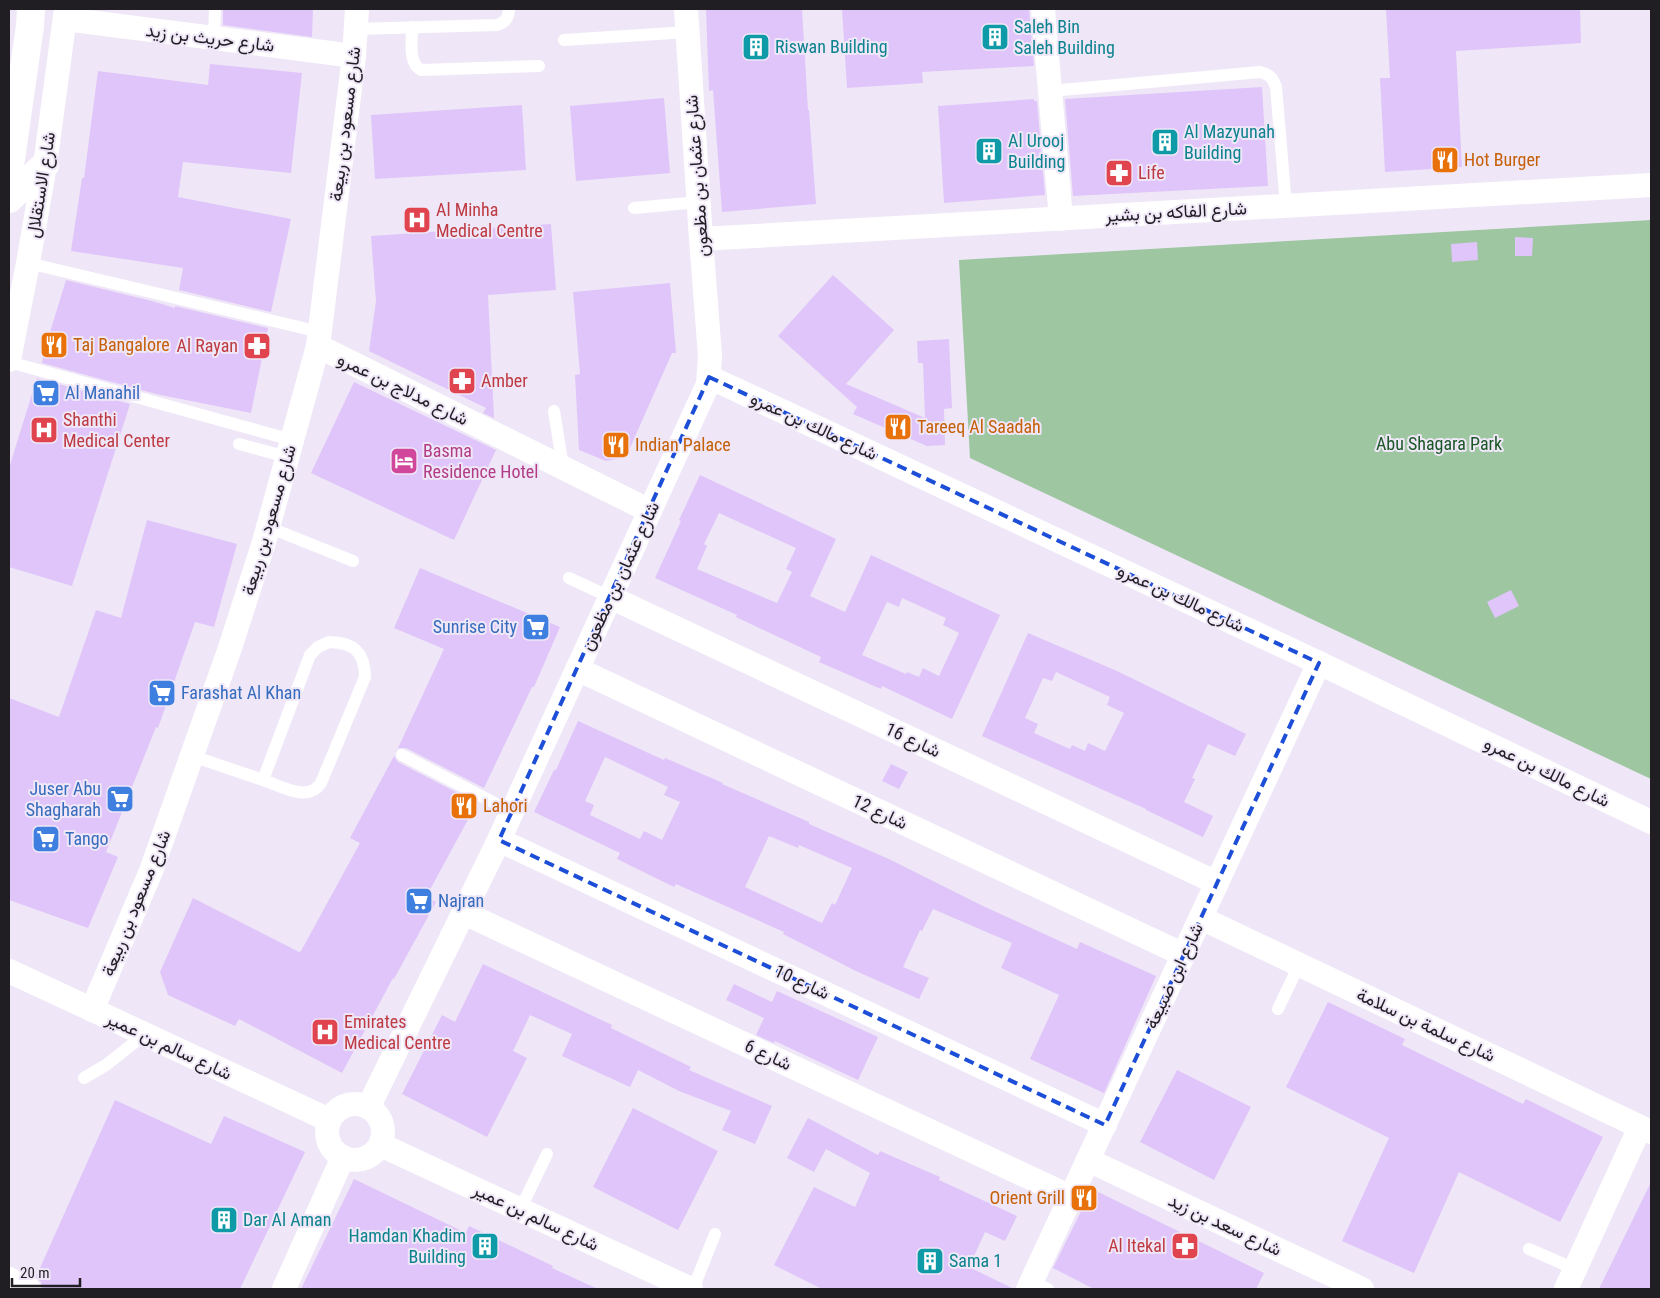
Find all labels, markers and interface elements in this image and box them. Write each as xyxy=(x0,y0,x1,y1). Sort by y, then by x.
place label: Saleh Bin Saleh Building xyxy=(1014,16,1115,58)
street label: شارع حريث بن زيد xyxy=(144,19,276,58)
building icon: Saleh Bin Saleh Building xyxy=(980,22,1010,52)
building icon: Riswan Building xyxy=(741,32,771,62)
place label: Riswan Building xyxy=(775,36,888,57)
street label: شارع مسعود بن ربيعة xyxy=(325,45,366,203)
street label: شارع عثمان بن مظعون xyxy=(680,94,715,258)
place label: Al Mazyunah Building xyxy=(1184,121,1275,163)
building icon: Al Mazyunah Building xyxy=(1150,127,1180,157)
street label: شارع الاستقلال xyxy=(22,130,61,240)
place label: Al Urooj Building xyxy=(1008,130,1065,172)
building icon: Al Urooj Building xyxy=(974,136,1004,166)
restaurant icon: Hot Burger xyxy=(1430,145,1460,175)
place label: Hot Burger xyxy=(1464,149,1541,170)
pharmacy icon: Life xyxy=(1104,158,1134,188)
place label: Life xyxy=(1138,162,1165,183)
street label: شارع الفاكه بن بشير xyxy=(1104,197,1247,228)
place label: Al Minha Medical Centre xyxy=(436,199,543,241)
hospital icon: Al Minha Medical Centre xyxy=(402,205,432,235)
restaurant icon: Taj Bangalore xyxy=(39,330,69,360)
pharmacy icon: Al Rayan xyxy=(242,331,272,361)
place label: Taj Bangalore xyxy=(73,334,170,355)
place label: Al Rayan xyxy=(177,335,238,356)
street label: شارع مدلاج بن عمرو xyxy=(334,348,472,431)
pharmacy icon: Amber xyxy=(447,366,477,396)
place label: Amber xyxy=(481,370,528,391)
supermarket icon: Al Manahil xyxy=(31,378,61,408)
place label: Al Manahil xyxy=(65,382,140,403)
street label: شارع مالك بن عمرو xyxy=(747,387,881,466)
place label: Shanthi Medical Center xyxy=(63,409,170,451)
restaurant icon: Tareeq Al Saadah xyxy=(883,412,913,442)
hospital icon: Shanthi Medical Center xyxy=(29,415,59,445)
place label: Tareeq Al Saadah xyxy=(917,416,1041,437)
restaurant icon: Indian Palace xyxy=(601,430,631,460)
park label: Abu Shagara Park xyxy=(1376,433,1502,454)
place label: Indian Palace xyxy=(635,434,731,455)
place label: Basma Residence Hotel xyxy=(423,440,538,482)
street label: شارع مسعود بن ربيعة xyxy=(237,442,302,598)
hotel icon: Basma Residence Hotel xyxy=(389,446,419,476)
street label: شارع عثمان بن مظعون xyxy=(576,498,665,655)
street label: شارع مالك بن عمرو xyxy=(1114,559,1248,638)
supermarket icon: Sunrise City xyxy=(521,612,551,642)
place label: Sunrise City xyxy=(433,616,517,637)
supermarket icon: Farashat Al Khan xyxy=(147,678,177,708)
place label: Farashat Al Khan xyxy=(181,682,301,703)
street label: شارع 16 xyxy=(882,718,944,763)
street label: شارع مالك بن عمرو xyxy=(1480,732,1613,813)
place label: Juser Abu Shagharah xyxy=(26,778,101,820)
supermarket icon: Juser Abu Shagharah xyxy=(105,784,135,814)
street label: شارع 12 xyxy=(849,790,911,835)
restaurant icon: Lahori xyxy=(449,791,479,821)
place label: Lahori xyxy=(483,795,528,816)
supermarket icon: Tango xyxy=(31,824,61,854)
street label: شارع مسعود بن ربيعة xyxy=(97,827,176,980)
place label: Tango xyxy=(65,828,109,849)
supermarket icon: Najran xyxy=(404,886,434,916)
place label: Najran xyxy=(438,890,484,911)
street label: شارع ابن ضبيعة xyxy=(1140,920,1209,1033)
street label: شارع 10 xyxy=(771,960,833,1005)
street label: شارع سلمة بن سلامة xyxy=(1353,983,1499,1068)
street label: شارع سالم بن عمير xyxy=(101,1007,235,1086)
place label: Emirates Medical Centre xyxy=(344,1011,451,1053)
hospital icon: Emirates Medical Centre xyxy=(310,1017,340,1047)
street label: شارع 6 xyxy=(741,1035,795,1076)
street label: شارع سالم بن عمير xyxy=(468,1178,602,1257)
restaurant icon: Orient Grill xyxy=(1069,1183,1099,1213)
place label: Orient Grill xyxy=(989,1187,1065,1208)
street label: شارع سعد بن زيد xyxy=(1165,1189,1285,1262)
building icon: Dar Al Aman xyxy=(209,1205,239,1235)
place label: Dar Al Aman xyxy=(243,1209,331,1230)
place label: Hamdan Khadim Building xyxy=(349,1225,466,1267)
building icon: Hamdan Khadim Building xyxy=(470,1231,500,1261)
pharmacy icon: Al Itekal xyxy=(1170,1231,1200,1261)
place label: Al Itekal xyxy=(1108,1235,1166,1256)
building icon: Sama 1 xyxy=(915,1246,945,1276)
place label: Sama 1 xyxy=(949,1250,1002,1271)
scale bar xyxy=(12,1256,80,1288)
text: 20 m xyxy=(20,1264,50,1282)

